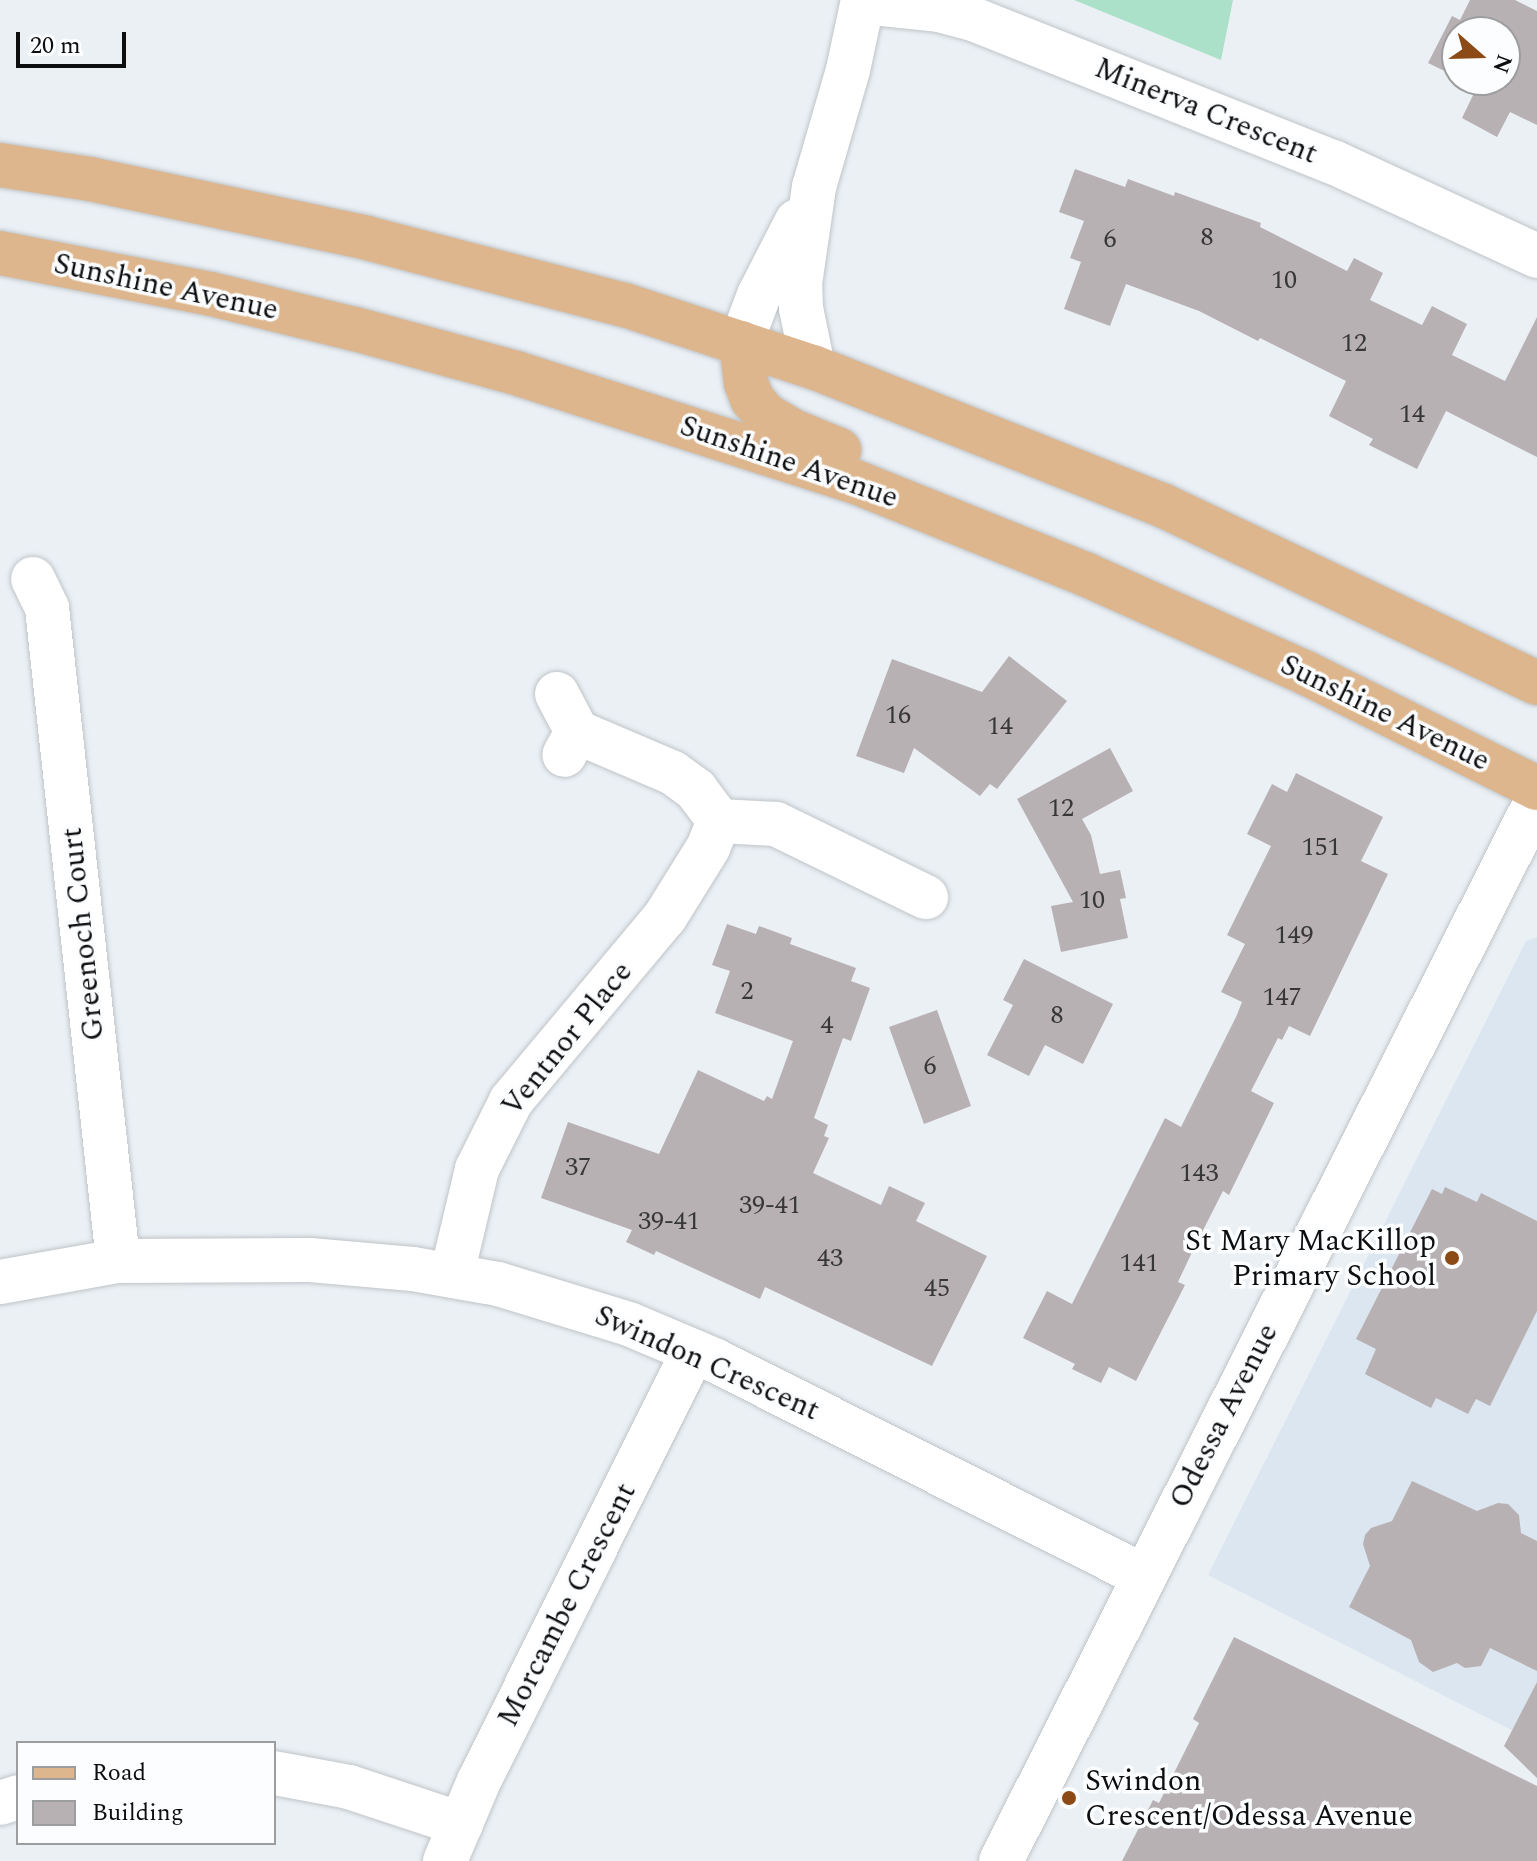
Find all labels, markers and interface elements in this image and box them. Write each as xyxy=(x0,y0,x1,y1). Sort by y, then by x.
scale bar xyxy=(20,16,130,66)
north arrow xyxy=(1441,16,1521,96)
text: 20 m xyxy=(30,28,81,64)
street label: Minerva Crescent xyxy=(1089,50,1323,172)
text: N xyxy=(1484,50,1521,78)
house number: 8 xyxy=(1201,222,1213,254)
house number: 6 xyxy=(1104,224,1116,256)
street label: Sunshine Avenue xyxy=(51,246,281,328)
house number: 10 xyxy=(1271,265,1297,297)
house number: 12 xyxy=(1341,328,1367,360)
house number: 14 xyxy=(1399,399,1425,431)
street label: Sunshine Avenue xyxy=(675,408,903,516)
street label: Sunshine Avenue xyxy=(1274,647,1496,779)
house number: 16 xyxy=(885,700,911,732)
house number: 14 xyxy=(987,711,1013,743)
house number: 12 xyxy=(1048,793,1074,825)
street label: Greenoch Court xyxy=(54,825,112,1043)
house number: 151 xyxy=(1302,832,1340,864)
house number: 10 xyxy=(1079,885,1105,917)
house number: 149 xyxy=(1275,920,1313,952)
street label: Ventnor Place xyxy=(494,955,640,1123)
house number: 2 xyxy=(741,976,753,1008)
house number: 147 xyxy=(1263,982,1301,1014)
house number: 8 xyxy=(1051,1000,1063,1032)
house number: 4 xyxy=(821,1010,833,1042)
house number: 6 xyxy=(924,1051,936,1083)
house number: 37 xyxy=(565,1152,591,1184)
house number: 143 xyxy=(1180,1158,1218,1190)
house number: 39-41 xyxy=(739,1190,801,1222)
house number: 39-41 xyxy=(638,1206,700,1238)
place label: St Mary MacKillop Primary School xyxy=(1185,1223,1436,1294)
house number: 43 xyxy=(817,1243,843,1275)
house number: 141 xyxy=(1120,1248,1158,1280)
marker: St Mary MacKillop Primary School xyxy=(1443,1249,1461,1267)
house number: 45 xyxy=(924,1273,950,1305)
street label: Swindon Crescent xyxy=(589,1297,825,1429)
street label: Odessa Avenue xyxy=(1162,1318,1286,1514)
street label: Morcambe Crescent xyxy=(490,1477,644,1733)
legend xyxy=(16,1741,276,1845)
text: Road xyxy=(92,1755,146,1791)
place label: Swindon Crescent/Odessa Avenue xyxy=(1085,1763,1413,1834)
marker: Swindon Crescent/Odessa Avenue xyxy=(1060,1789,1078,1807)
text: Building xyxy=(92,1795,184,1831)

